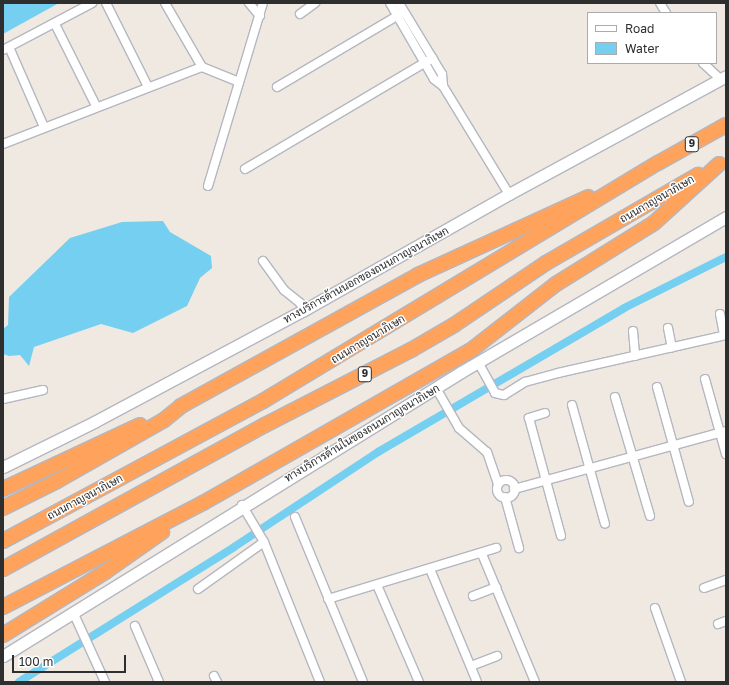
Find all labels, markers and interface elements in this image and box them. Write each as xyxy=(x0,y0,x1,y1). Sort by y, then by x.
legend xyxy=(587,12,717,64)
text: Road xyxy=(625,21,654,36)
text: Water xyxy=(625,41,659,56)
road number: 9 xyxy=(684,136,700,152)
street label: ถนนกาญจนาภิเษก xyxy=(617,172,697,226)
street label: ทางบริการด้านนอกของถนนกาญจนาภิเษก xyxy=(281,224,451,326)
street label: ถนนกาญจนาภิเษก xyxy=(329,312,407,366)
road number: 9 xyxy=(357,366,373,382)
street label: ทางบริการด้านในของถนนกาญจนาภิเษก xyxy=(282,381,442,485)
street label: ถนนกาญจนาภิเษก xyxy=(45,472,125,522)
scale bar xyxy=(14,647,128,673)
text: 100 m xyxy=(19,654,53,669)

